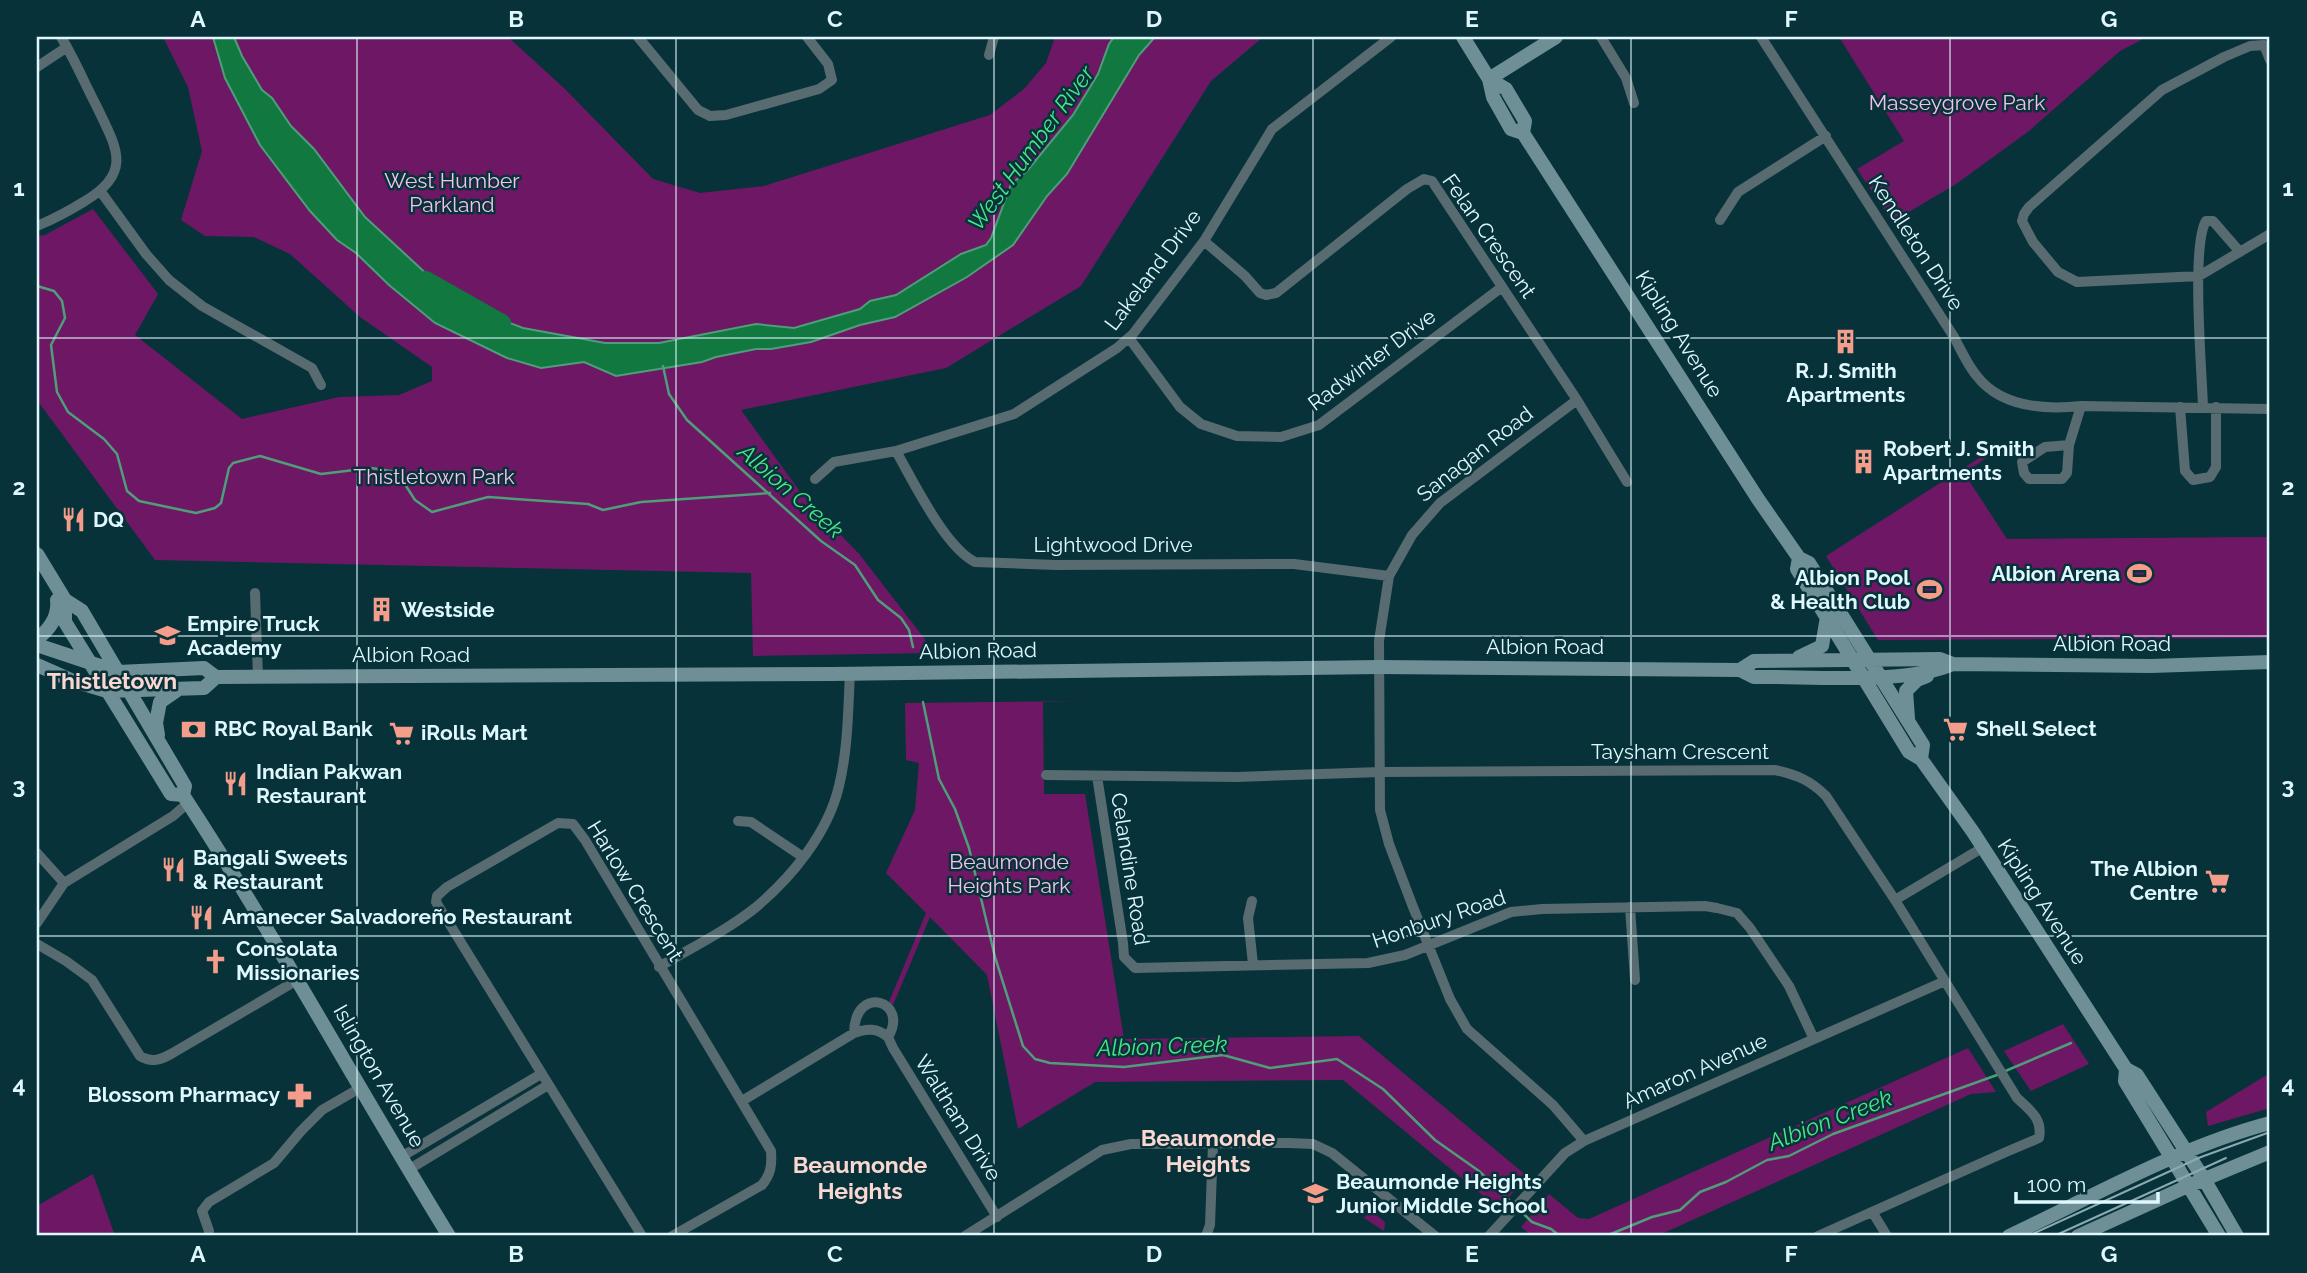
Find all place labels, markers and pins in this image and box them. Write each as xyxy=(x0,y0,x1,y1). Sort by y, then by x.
building icon: R. J. Smith Apartments xyxy=(1832,328,1860,356)
place label: R. J. Smith Apartments xyxy=(1787,358,1905,407)
place label: Robert J. Smith Apartments xyxy=(1883,436,2034,485)
building icon: Robert J. Smith Apartments xyxy=(1849,447,1877,475)
restaurant icon: DQ xyxy=(59,506,87,534)
place label: DQ xyxy=(93,507,124,532)
sports icon: Albion Arena xyxy=(2126,560,2154,588)
place label: Albion Arena xyxy=(1991,561,2120,586)
place label: Albion Pool & Health Club xyxy=(1770,565,1910,614)
sports icon: Albion Pool & Health Club xyxy=(1916,576,1944,604)
building icon: Westside xyxy=(367,596,395,624)
place label: Westside xyxy=(401,597,495,622)
place label: Empire Truck Academy xyxy=(187,611,320,660)
school or university icon: Empire Truck Academy xyxy=(153,622,181,650)
bank icon: RBC Royal Bank xyxy=(180,715,208,743)
supermarket icon: Shell Select xyxy=(1942,715,1970,743)
place label: RBC Royal Bank xyxy=(214,716,373,741)
place label: Shell Select xyxy=(1976,716,2096,741)
supermarket icon: iRolls Mart xyxy=(387,719,415,747)
place label: iRolls Mart xyxy=(421,720,528,745)
place label: Indian Pakwan Restaurant xyxy=(256,759,402,808)
restaurant icon: Indian Pakwan Restaurant xyxy=(222,770,250,798)
place label: Bangali Sweets & Restaurant xyxy=(193,845,348,894)
restaurant icon: Bangali Sweets & Restaurant xyxy=(159,856,187,884)
place label: The Albion Centre xyxy=(2091,856,2198,905)
supermarket icon: The Albion Centre xyxy=(2204,867,2232,895)
restaurant icon: Amanecer Salvadoreño Restaurant xyxy=(188,903,216,931)
place label: Amanecer Salvadoreño Restaurant xyxy=(222,904,572,929)
place label: Consolata Missionaries xyxy=(236,936,360,985)
church icon: Consolata Missionaries xyxy=(202,947,230,975)
pharmacy icon: Blossom Pharmacy xyxy=(286,1081,314,1109)
place label: Blossom Pharmacy xyxy=(88,1082,280,1107)
place label: Beaumonde Heights Junior Middle School xyxy=(1336,1169,1547,1218)
school or university icon: Beaumonde Heights Junior Middle School xyxy=(1302,1180,1330,1208)

